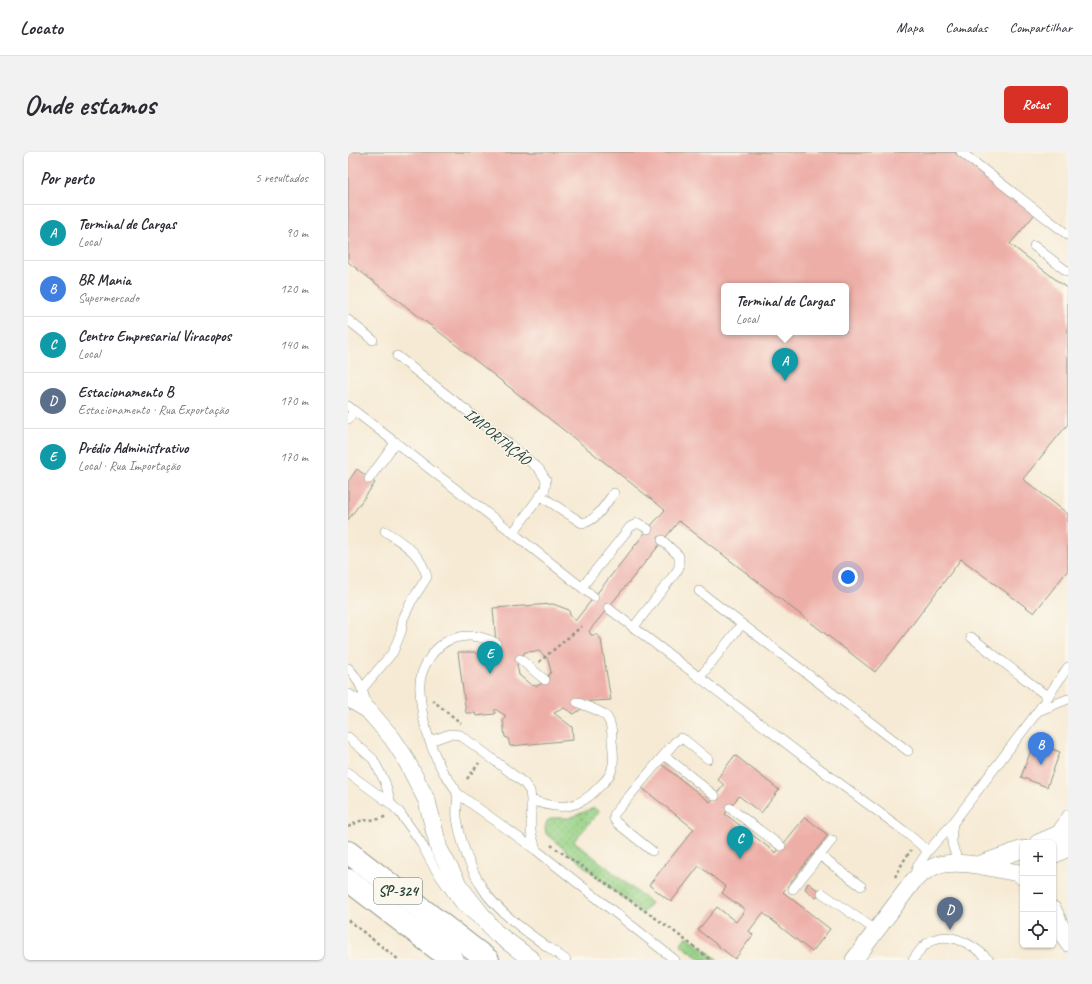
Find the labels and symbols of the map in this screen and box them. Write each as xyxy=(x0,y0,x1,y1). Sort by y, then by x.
pin: A xyxy=(772,348,798,381)
street label: IMPORTAÇÃO xyxy=(460,404,536,471)
your location xyxy=(838,567,858,587)
pin: E xyxy=(477,641,503,674)
pin: B xyxy=(1028,732,1054,765)
pin: C xyxy=(727,826,753,859)
road number: SP-324 xyxy=(374,878,422,904)
pin: D xyxy=(937,897,963,930)

